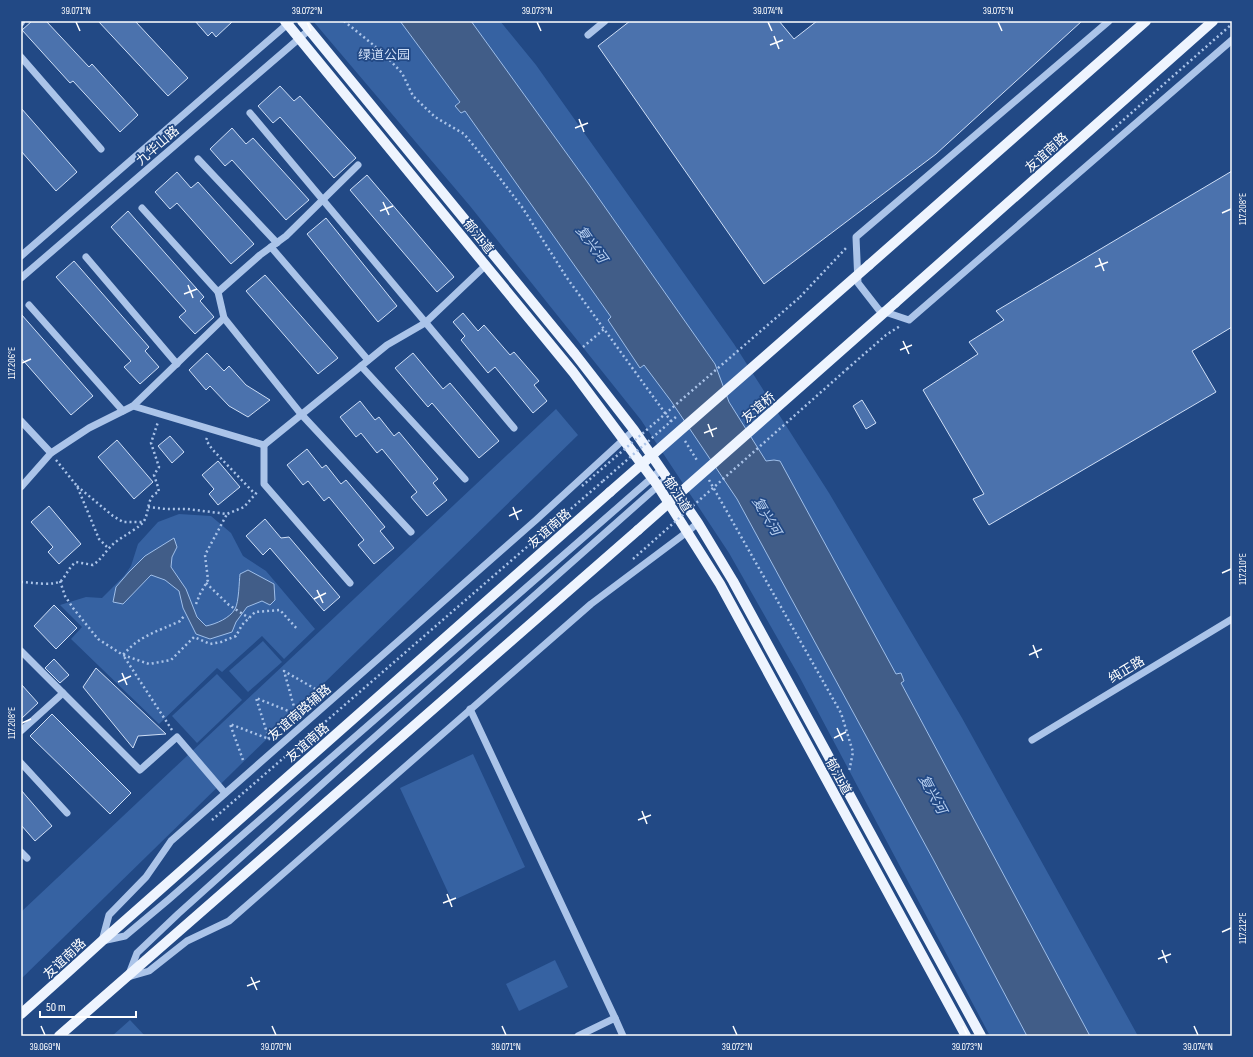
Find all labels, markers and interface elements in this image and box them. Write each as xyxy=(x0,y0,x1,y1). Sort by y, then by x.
text: 39.071°N xyxy=(61,5,91,17)
text: 39.072°N xyxy=(292,5,322,17)
text: 39.073°N xyxy=(522,5,552,17)
text: 39.074°N xyxy=(753,5,783,17)
text: 39.075°N xyxy=(983,5,1013,17)
park label: 绿道公园 xyxy=(358,47,410,63)
street label: 九华山路 xyxy=(133,123,183,169)
street label: 友谊南路 xyxy=(1022,129,1071,176)
text: 117.208°E xyxy=(1237,193,1249,225)
street label: 郁江道 xyxy=(460,216,497,257)
water label: 复兴河 xyxy=(572,222,613,269)
text: 117.206°E xyxy=(6,347,18,379)
street label: 友谊桥 xyxy=(739,389,779,427)
street label: 郁江道 xyxy=(660,474,694,515)
water label: 复兴河 xyxy=(748,494,786,541)
street label: 友谊南路 xyxy=(525,506,575,552)
text: 117.210°E xyxy=(1237,553,1249,585)
street label: 纯正路 xyxy=(1106,653,1147,687)
street label: 友谊南路辅路 xyxy=(264,681,334,743)
text: 117.208°E xyxy=(6,707,18,739)
street label: 友谊南路 xyxy=(282,719,332,765)
street label: 郁江道 xyxy=(822,756,855,797)
water label: 复兴河 xyxy=(915,772,952,819)
text: 117.212°E xyxy=(1237,912,1249,944)
street label: 友谊南路 xyxy=(40,935,89,982)
scale bar xyxy=(40,993,136,1019)
text: 50 m xyxy=(46,1000,66,1015)
text: 39.069°N xyxy=(29,1041,61,1053)
text: 39.070°N xyxy=(261,1041,291,1053)
text: 39.071°N xyxy=(491,1041,521,1053)
text: 39.072°N xyxy=(722,1041,752,1053)
text: 39.073°N xyxy=(952,1041,982,1053)
text: 39.074°N xyxy=(1183,1041,1213,1053)

